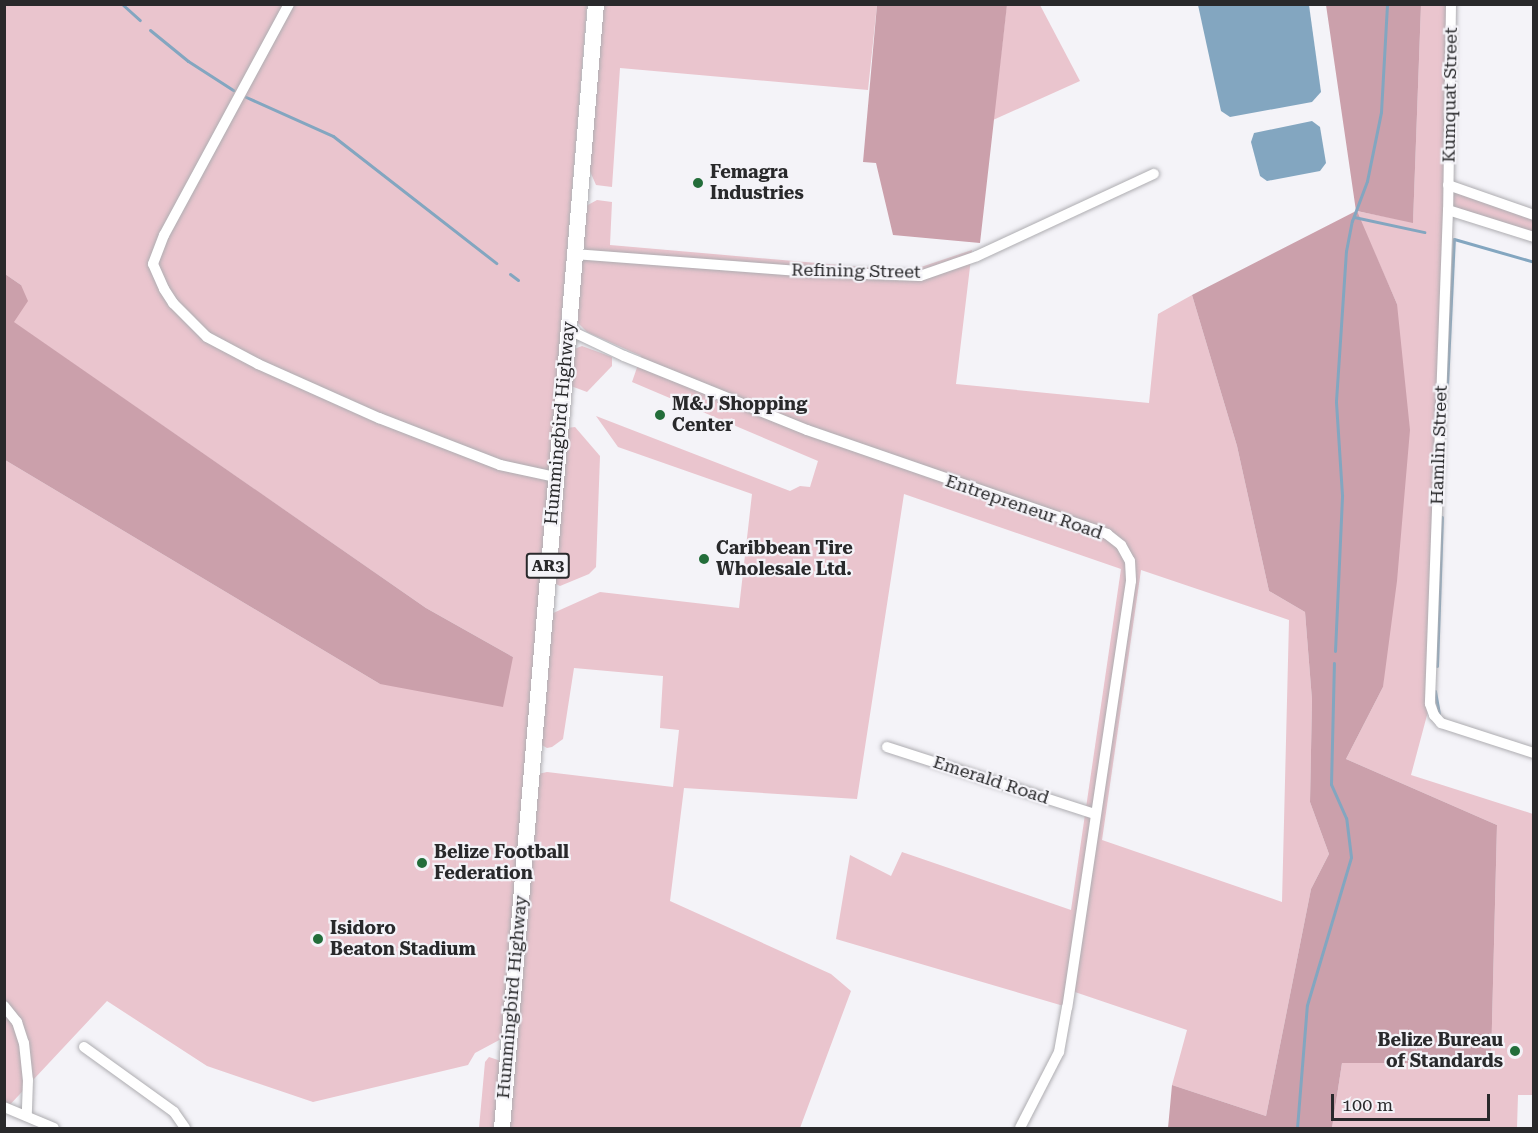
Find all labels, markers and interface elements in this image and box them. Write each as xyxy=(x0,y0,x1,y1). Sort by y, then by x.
street label: Kumquat Street xyxy=(1438,27,1462,163)
place label: Femagra Industries xyxy=(710,162,804,204)
marker: Femagra Industries xyxy=(691,176,705,190)
street label: Refining Street xyxy=(791,259,921,283)
street label: Hummingbird Highway xyxy=(540,320,580,526)
street label: Hamlin Street xyxy=(1426,385,1452,505)
place label: M&J Shopping Center xyxy=(672,394,807,436)
marker: M&J Shopping Center xyxy=(653,408,667,422)
street label: Entrepreneur Road xyxy=(943,470,1105,544)
place label: Caribbean Tire Wholesale Ltd. xyxy=(716,538,853,580)
marker: Caribbean Tire Wholesale Ltd. xyxy=(697,552,711,566)
road number: AR3 xyxy=(526,553,570,579)
street label: Emerald Road xyxy=(930,751,1052,809)
place label: Belize Football Federation xyxy=(434,842,569,884)
marker: Belize Football Federation xyxy=(415,856,429,870)
street label: Hummingbird Highway xyxy=(492,894,532,1100)
place label: Isidoro Beaton Stadium xyxy=(330,918,476,960)
marker: Isidoro Beaton Stadium xyxy=(311,932,325,946)
place label: Belize Bureau of Standards xyxy=(1378,1030,1503,1072)
marker: Belize Bureau of Standards xyxy=(1508,1044,1522,1058)
scale bar xyxy=(1334,1082,1493,1120)
text: 100 m xyxy=(1342,1094,1393,1115)

